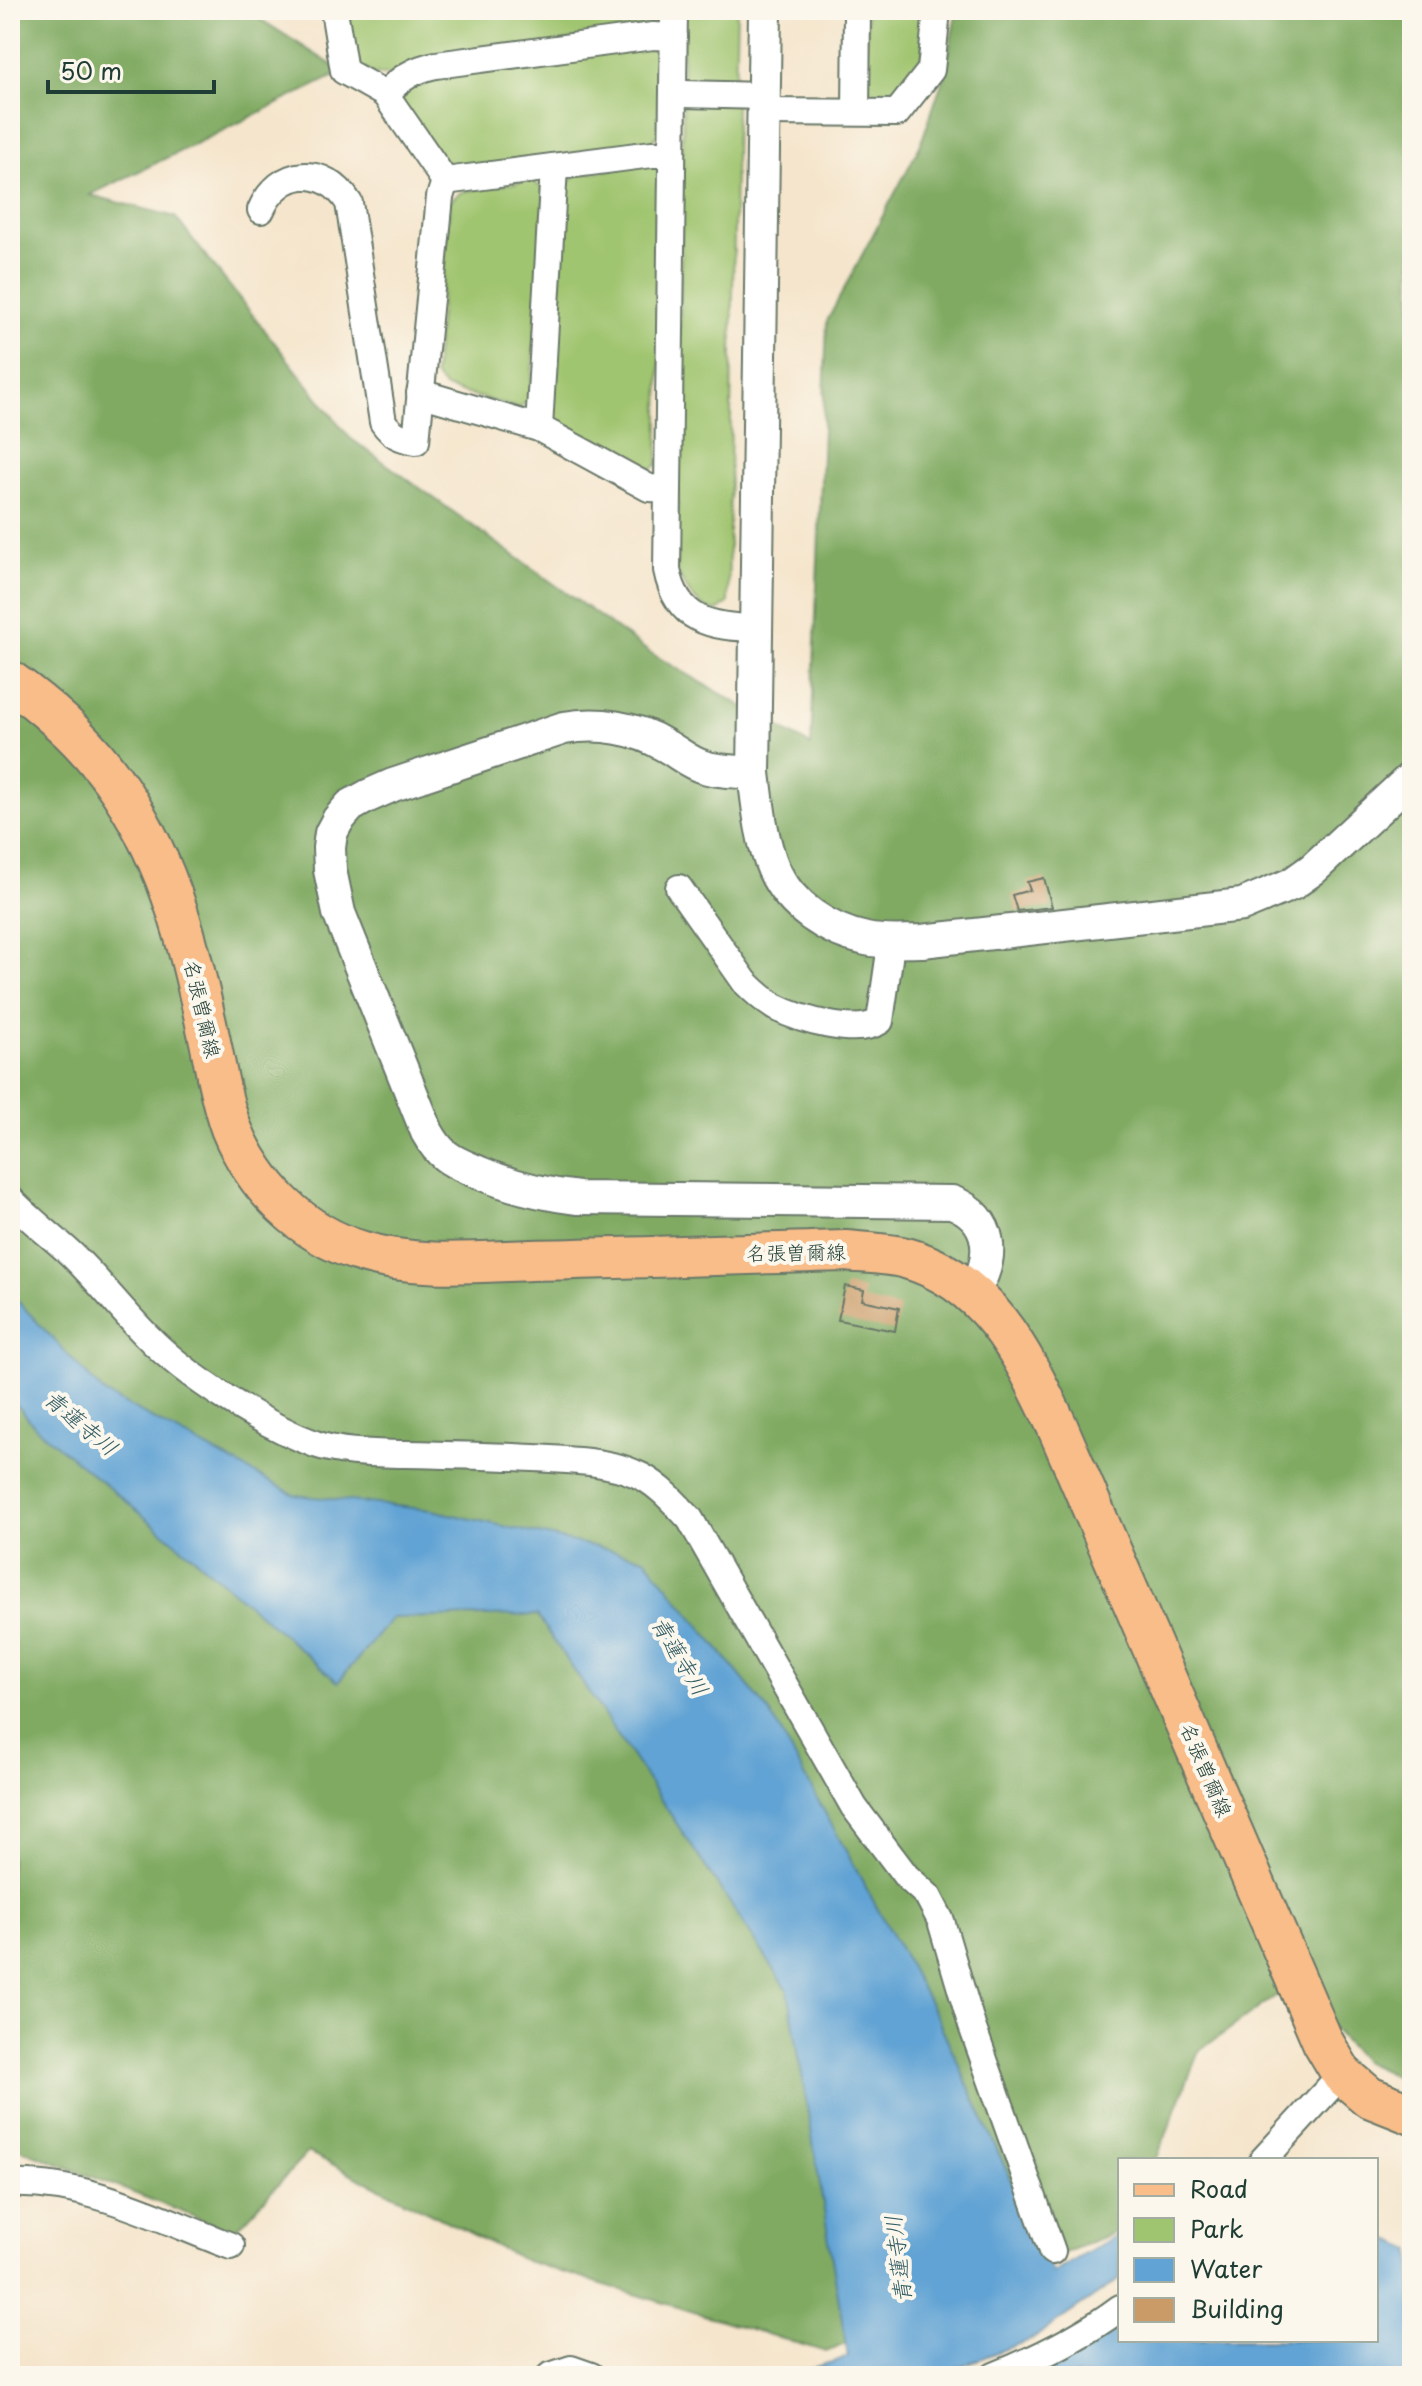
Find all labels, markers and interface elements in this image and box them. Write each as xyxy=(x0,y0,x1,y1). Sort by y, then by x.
scale bar xyxy=(48,44,214,94)
text: 50 m xyxy=(60,52,122,88)
street label: 名張曽爾線 xyxy=(177,957,229,1061)
street label: 名張曽爾線 xyxy=(746,1236,846,1268)
water label: 青蓮寺川 xyxy=(38,1381,126,1463)
water label: 青蓮寺川 xyxy=(644,1609,718,1701)
street label: 名張曽爾線 xyxy=(1174,1718,1240,1821)
legend xyxy=(1118,2158,1378,2342)
text: Road xyxy=(1190,2170,1248,2206)
text: Park xyxy=(1190,2210,1244,2246)
water label: 青蓮寺川 xyxy=(875,2213,918,2305)
text: Water xyxy=(1190,2250,1263,2286)
text: Building xyxy=(1190,2290,1284,2326)

